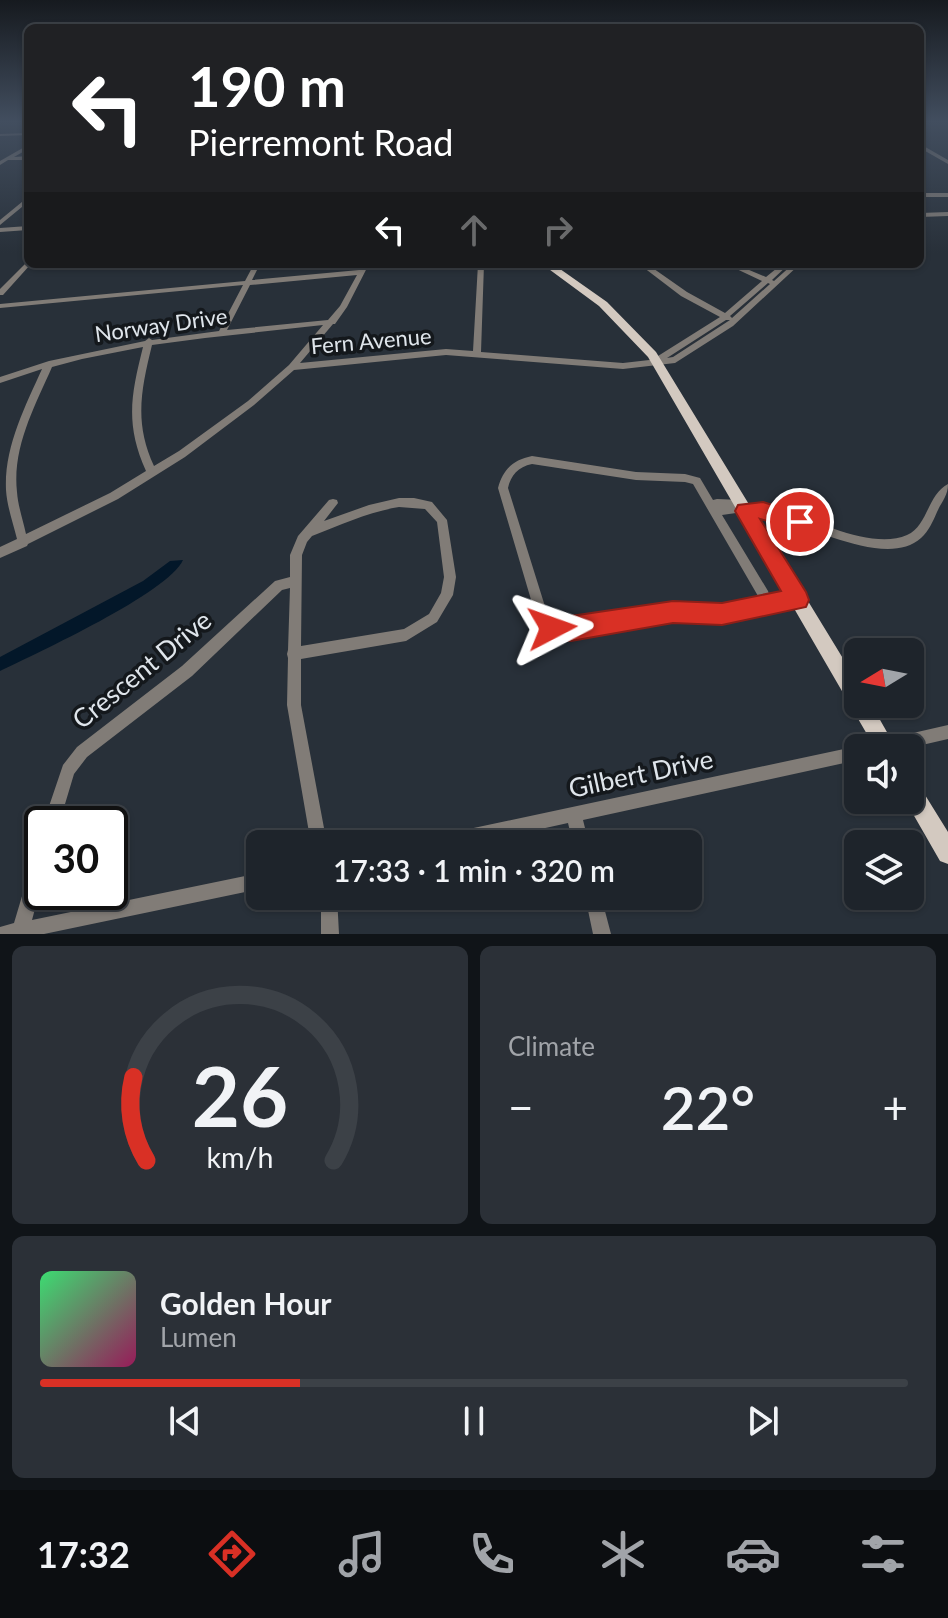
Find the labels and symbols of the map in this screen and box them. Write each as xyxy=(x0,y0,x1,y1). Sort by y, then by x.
street label: Norway Drive xyxy=(93,302,229,347)
street label: Fern Avenue xyxy=(309,322,432,359)
pin xyxy=(766,488,834,556)
position arrow xyxy=(510,586,594,670)
street label: Crescent Drive xyxy=(65,603,217,735)
north arrow xyxy=(844,638,924,718)
street label: Gilbert Drive xyxy=(566,742,716,804)
speed limit sign: 30 xyxy=(24,806,128,910)

